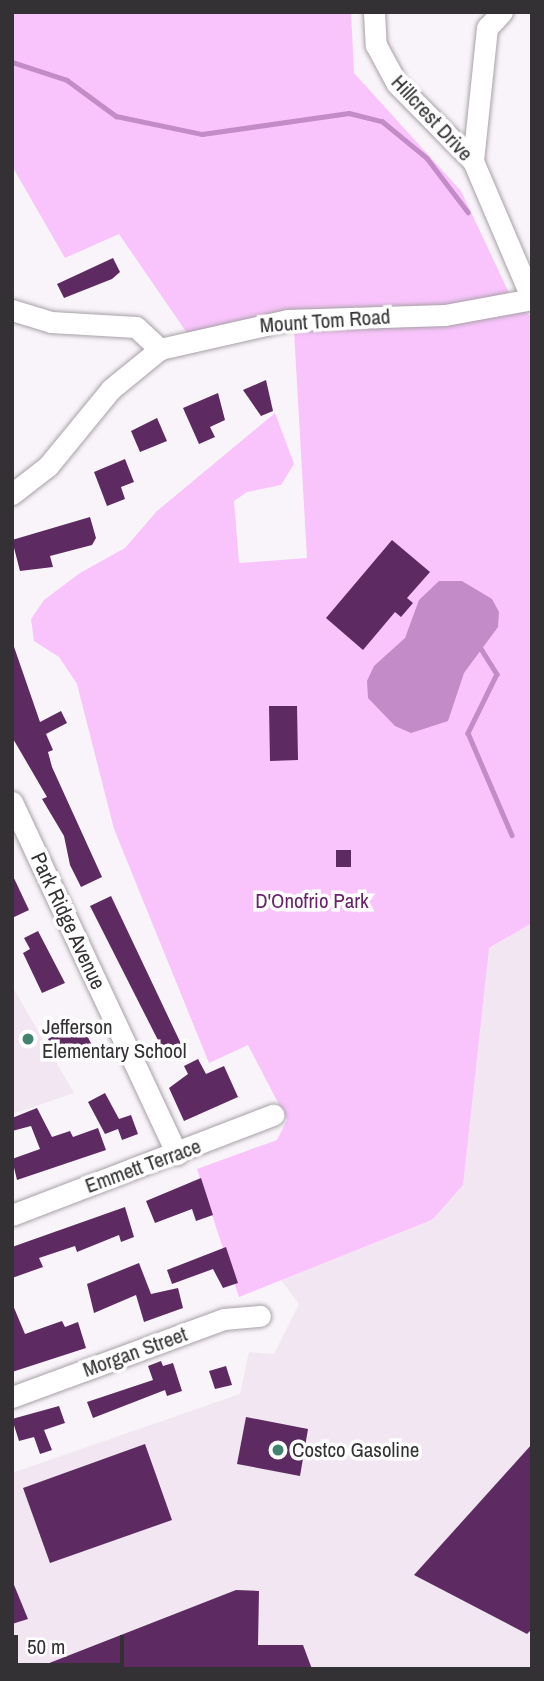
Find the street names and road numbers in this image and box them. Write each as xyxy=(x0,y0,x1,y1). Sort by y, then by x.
street label: Hillcrest Drive xyxy=(386,70,478,166)
street label: Mount Tom Road xyxy=(259,304,391,338)
street label: Park Ridge Avenue xyxy=(25,848,111,994)
street label: Emmett Terrace xyxy=(82,1133,204,1199)
street label: Morgan Street xyxy=(79,1321,191,1383)

